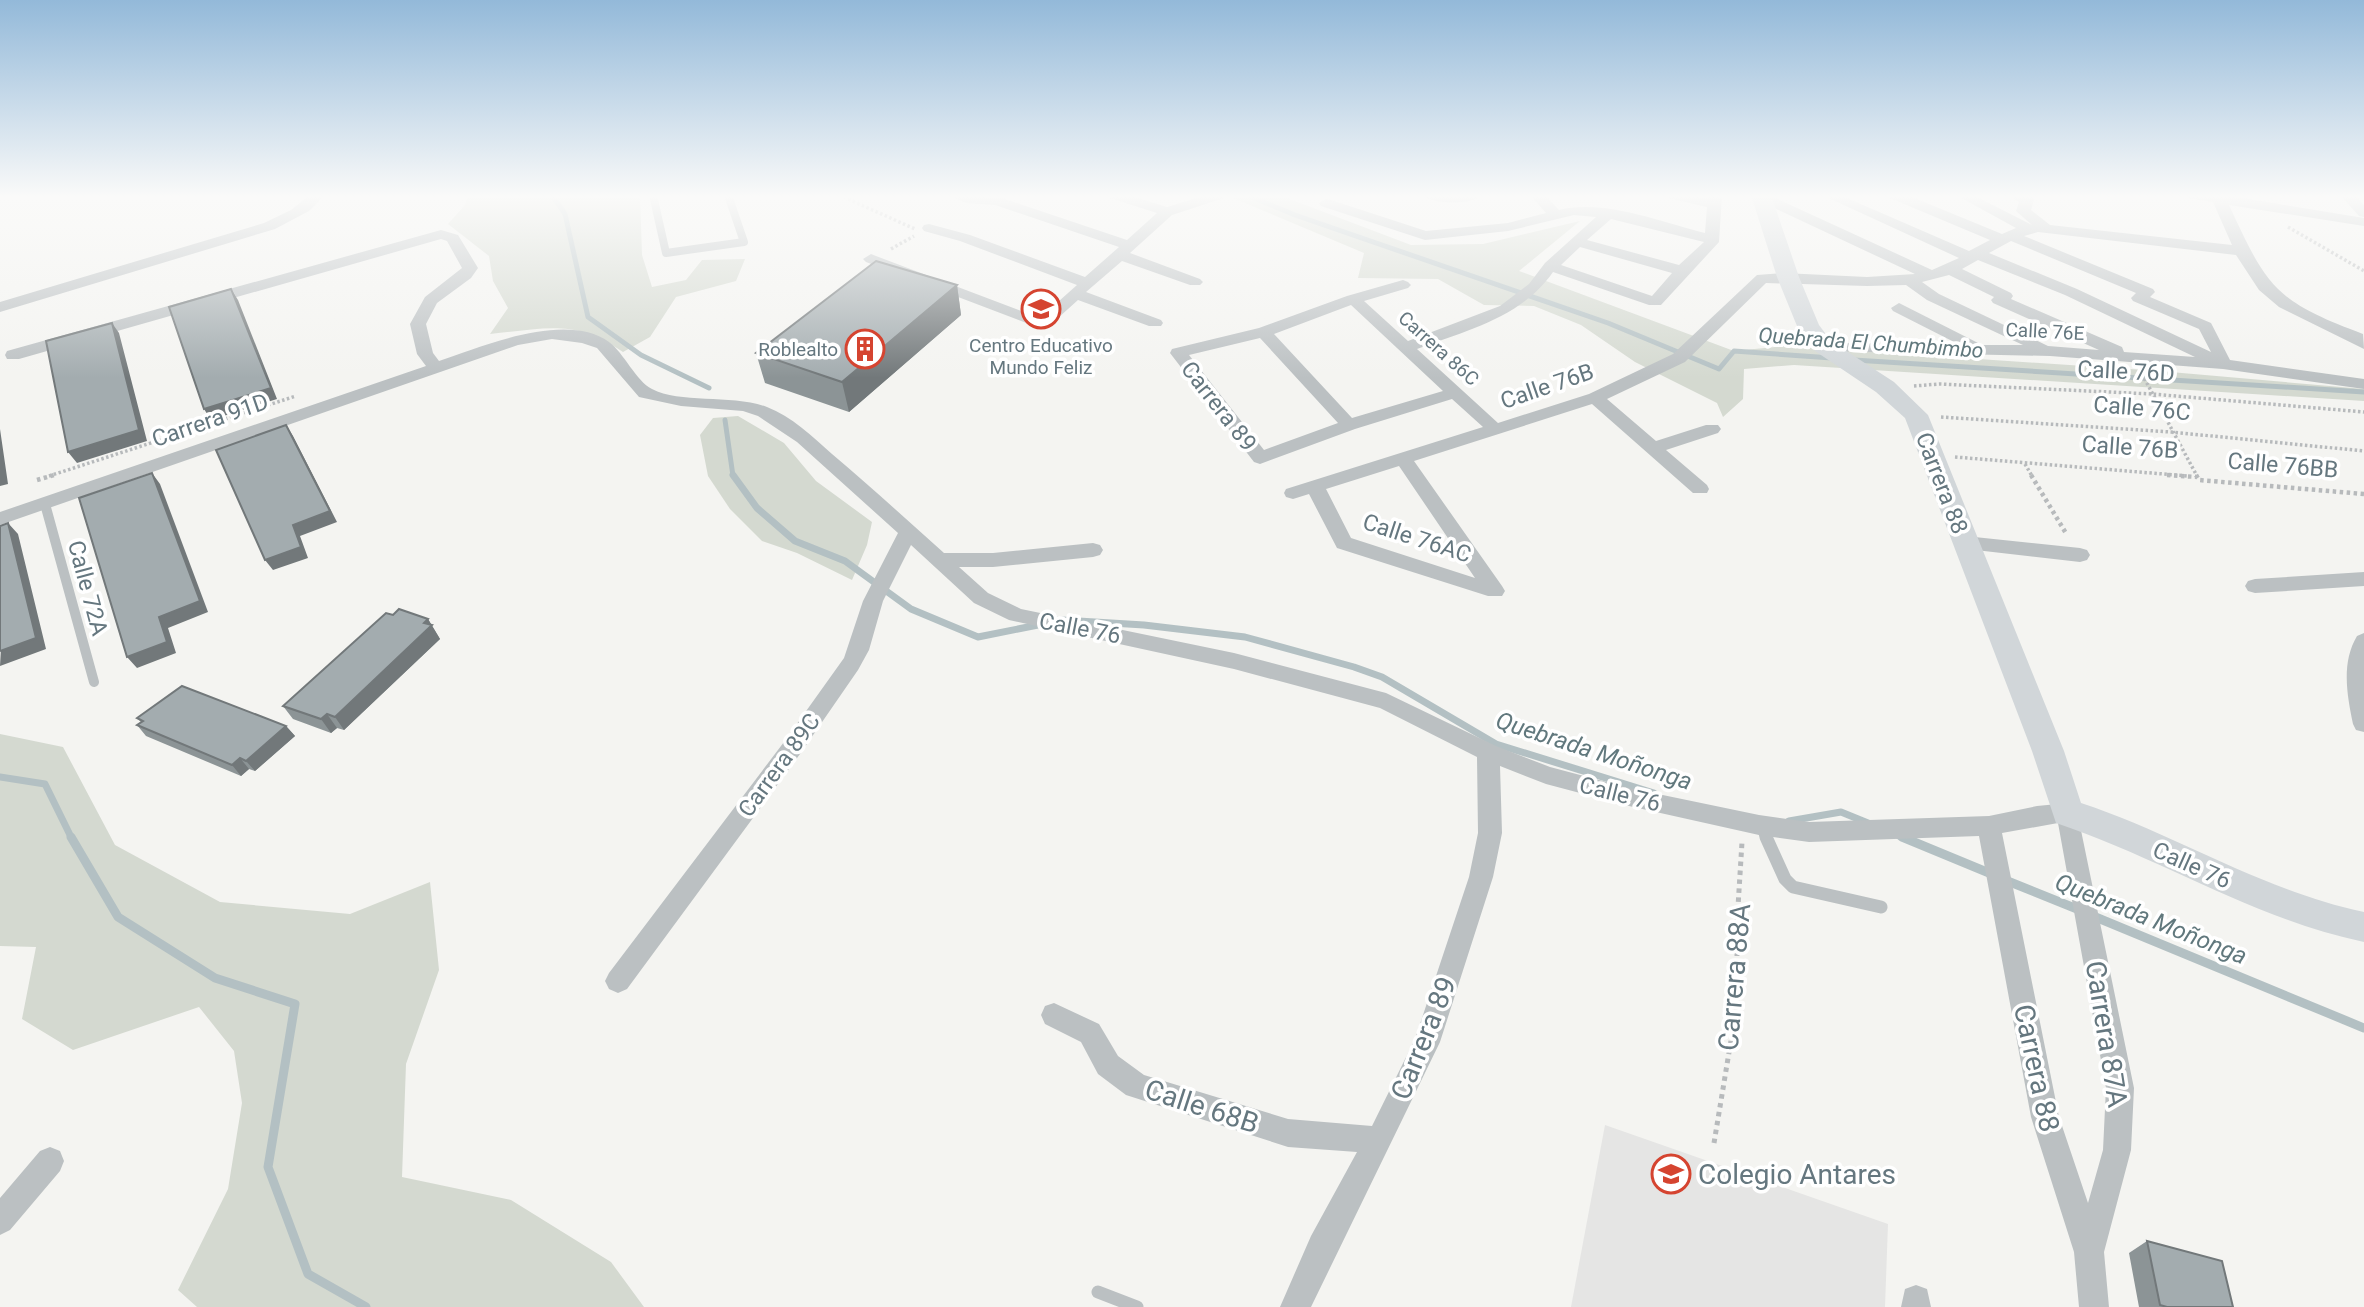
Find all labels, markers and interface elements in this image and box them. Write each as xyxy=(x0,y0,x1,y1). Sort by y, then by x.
school or university icon: Centro Educativo Mundo Feliz xyxy=(1020,288,1062,330)
street label: Carrera 86C xyxy=(1394,306,1484,390)
street label: Calle 76E xyxy=(2005,318,2085,345)
water label: Quebrada El Chumbimbo xyxy=(1758,323,1984,363)
building icon: Roblealto xyxy=(844,328,886,370)
place label: Centro Educativo Mundo Feliz xyxy=(969,334,1113,379)
place label: Roblealto xyxy=(758,338,838,361)
street label: Calle 76D xyxy=(2077,355,2175,388)
street label: Carrera 89 xyxy=(1175,356,1262,457)
street label: Calle 76B xyxy=(1497,358,1597,415)
street label: Carrera 91D xyxy=(148,388,272,453)
street label: Calle 76C xyxy=(2092,391,2192,426)
street label: Carrera 88 xyxy=(1910,429,1973,538)
street label: Calle 76B xyxy=(2081,431,2179,464)
street label: Calle 76BB xyxy=(2226,447,2339,484)
street label: Calle 76AC xyxy=(1359,508,1474,569)
street label: Calle 72A xyxy=(62,538,113,639)
street label: Calle 76 xyxy=(1037,607,1123,650)
water label: Quebrada Moñonga xyxy=(1492,706,1696,796)
street label: Carrera 89C xyxy=(733,708,826,822)
street label: Calle 76 xyxy=(1577,771,1663,818)
street label: Calle 76 xyxy=(2149,836,2235,895)
water label: Quebrada Moñonga xyxy=(2051,868,2251,970)
street label: Carrera 88A xyxy=(1712,902,1757,1052)
street label: Carrera 87A xyxy=(2079,958,2134,1110)
street label: Carrera 89 xyxy=(1384,972,1463,1104)
street label: Carrera 88 xyxy=(2007,1001,2066,1135)
street label: Calle 68B xyxy=(1141,1073,1263,1140)
school or university icon: Colegio Antares xyxy=(1650,1153,1692,1195)
place label: Colegio Antares xyxy=(1698,1158,1896,1191)

